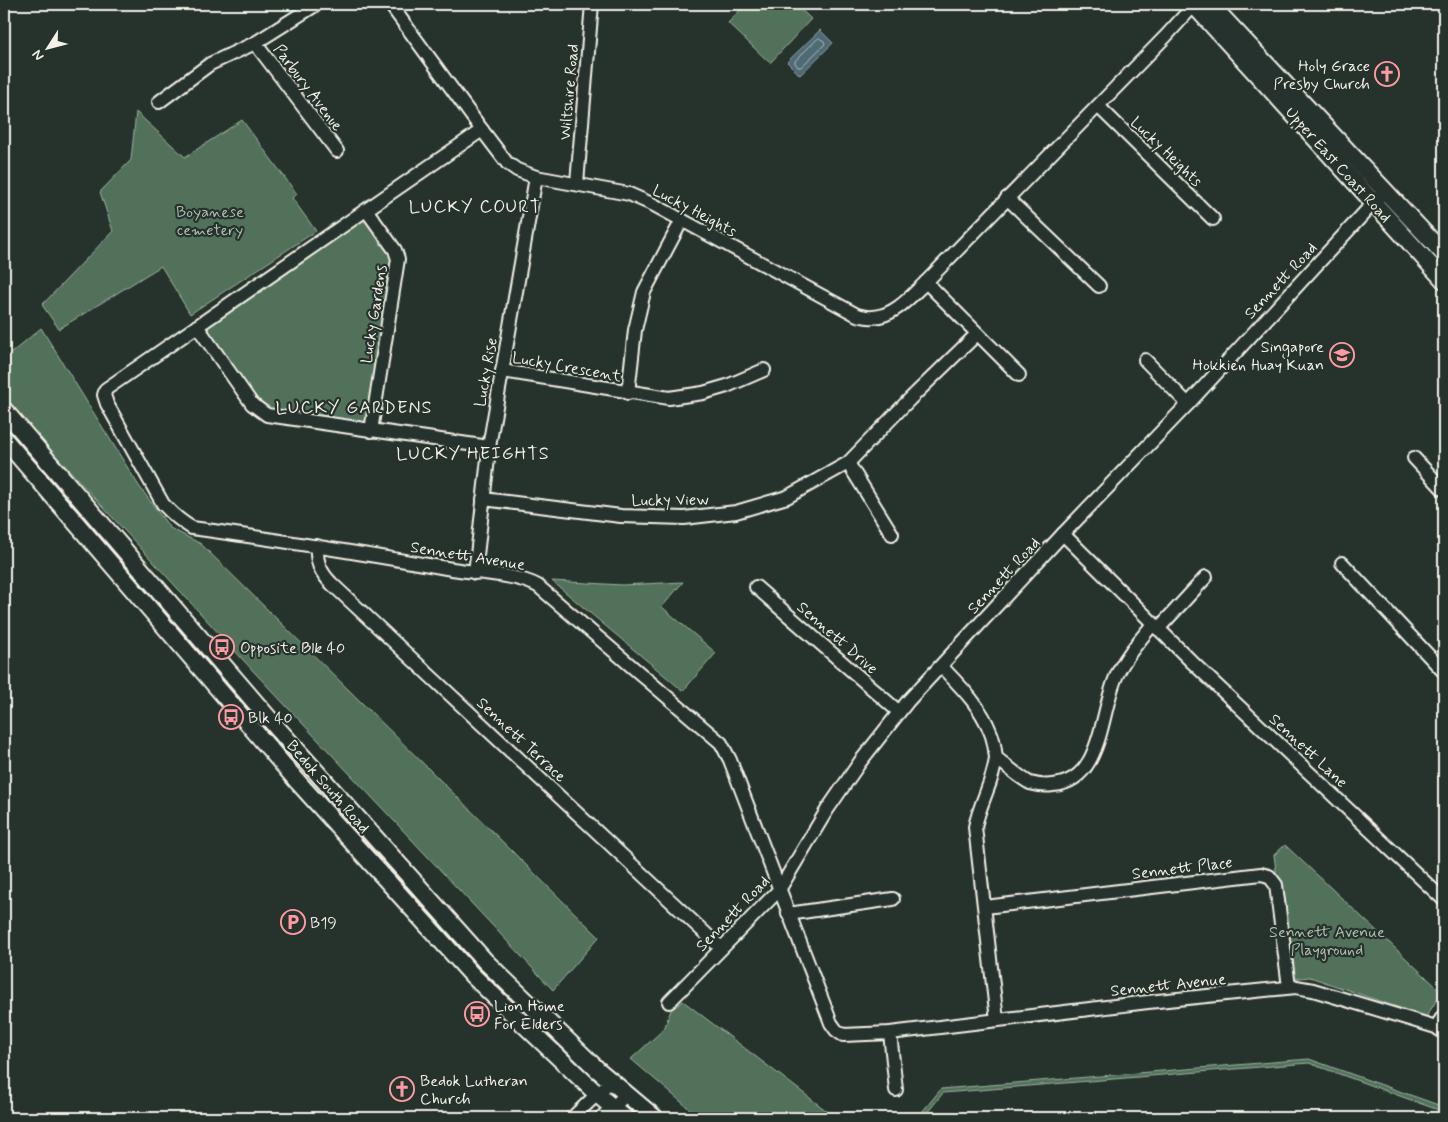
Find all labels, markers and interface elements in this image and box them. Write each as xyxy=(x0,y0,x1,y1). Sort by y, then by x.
north arrow xyxy=(22,22,72,72)
street label: Parbury Avenue xyxy=(268,40,348,136)
street label: Wiltshire Road xyxy=(555,43,584,141)
text: N xyxy=(28,46,48,64)
place label: Holy Grace Presby Church xyxy=(1273,56,1370,95)
church icon: Holy Grace Presby Church xyxy=(1374,61,1400,87)
street label: Upper East Coast Road xyxy=(1280,103,1396,227)
street label: Lucky Heights xyxy=(1125,112,1207,192)
street label: Lucky Heights xyxy=(648,180,740,242)
district label: LUCKY COURT xyxy=(409,195,541,219)
park label: Boyanese cemetery xyxy=(176,202,244,241)
street label: Sennett Road xyxy=(1240,238,1322,324)
street label: Lucky Gardens xyxy=(356,263,393,365)
street label: Lucky Rise xyxy=(470,336,503,408)
place label: Singapore Hokkien Huay Kuan xyxy=(1193,337,1324,376)
school or university icon: Singapore Hokkien Huay Kuan xyxy=(1329,342,1355,368)
street label: Lucky Crescent xyxy=(511,348,624,388)
district label: LUCKY GARDENS xyxy=(276,396,432,420)
district label: LUCKY HEIGHTS xyxy=(396,442,550,466)
street label: Lucky View xyxy=(631,489,709,512)
street label: Sennett Road xyxy=(963,533,1045,619)
street label: Sennett Avenue xyxy=(409,537,527,576)
street label: Sennett Drive xyxy=(792,597,882,679)
bus stop icon: Opposite Blk 40 xyxy=(209,634,235,660)
place label: Opposite Blk 40 xyxy=(240,638,345,659)
street label: Sennett Terrace xyxy=(472,693,571,787)
bus stop icon: Blk 40 xyxy=(218,704,244,730)
place label: Blk 40 xyxy=(248,708,293,729)
street label: Sennett Lane xyxy=(1264,709,1352,793)
street label: Bedok South Road xyxy=(282,736,374,838)
street label: Sennett Place xyxy=(1131,852,1234,885)
street label: Sennett Road xyxy=(692,872,775,957)
parking icon: B19 xyxy=(280,909,306,935)
place label: B19 xyxy=(310,913,337,934)
park label: Sennett Avenue Playground xyxy=(1269,922,1385,961)
street label: Sennett Avenue xyxy=(1109,969,1227,1002)
place label: Lion Home For Elders xyxy=(494,996,565,1035)
bus stop icon: Lion Home For Elders xyxy=(464,1001,490,1027)
place label: Bedok Lutheran Church xyxy=(420,1071,528,1110)
church icon: Bedok Lutheran Church xyxy=(389,1076,415,1102)

